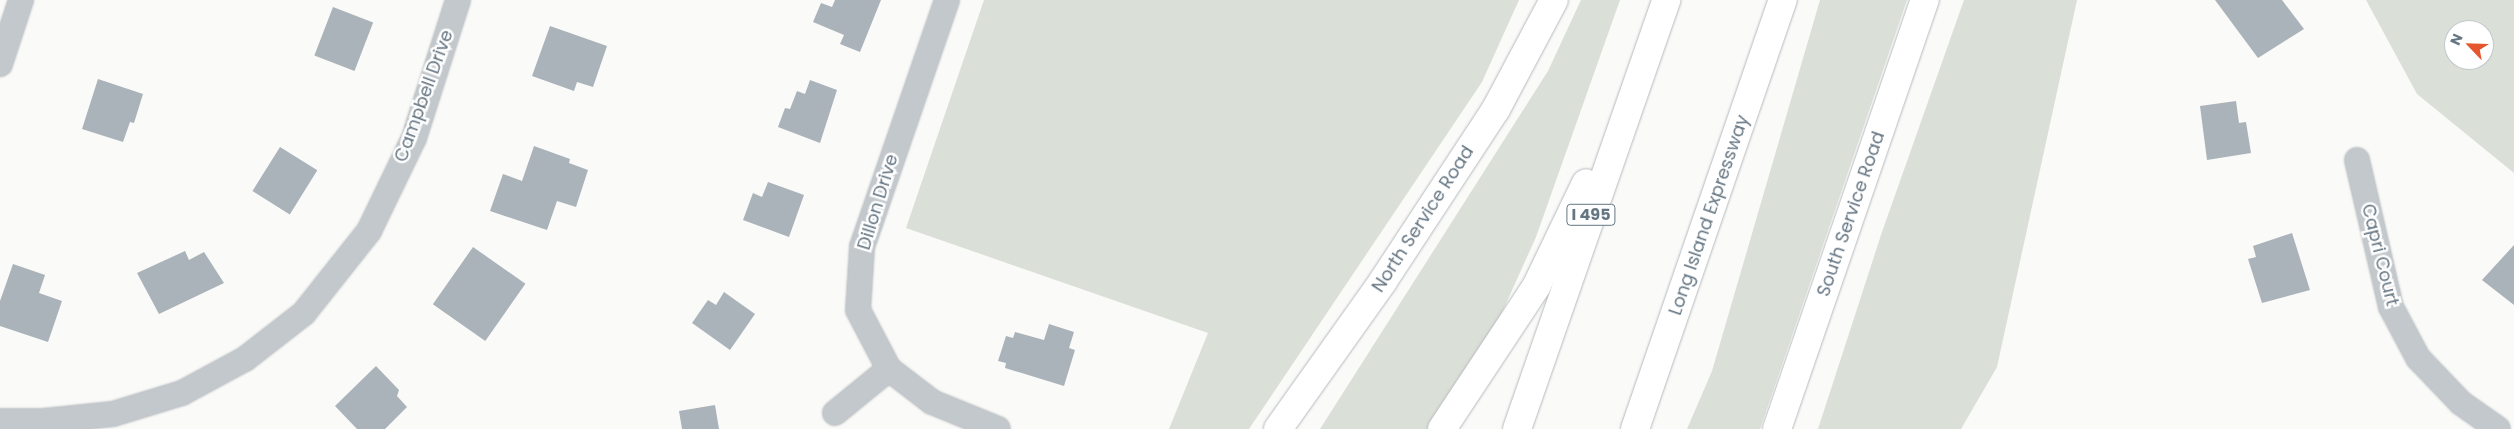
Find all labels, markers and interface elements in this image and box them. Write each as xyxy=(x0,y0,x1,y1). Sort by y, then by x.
north arrow xyxy=(2444,20,2494,70)
street label: Campbell Drive xyxy=(390,27,458,165)
text: N xyxy=(2445,30,2467,48)
street label: Long Island Expressway xyxy=(1665,112,1753,318)
street label: South Service Road xyxy=(1813,129,1889,299)
street label: North Service Road xyxy=(1368,142,1478,296)
street label: Dillon Drive xyxy=(853,152,903,252)
road number: I 495 xyxy=(1566,202,1616,228)
street label: Capri Court xyxy=(2357,202,2403,308)

